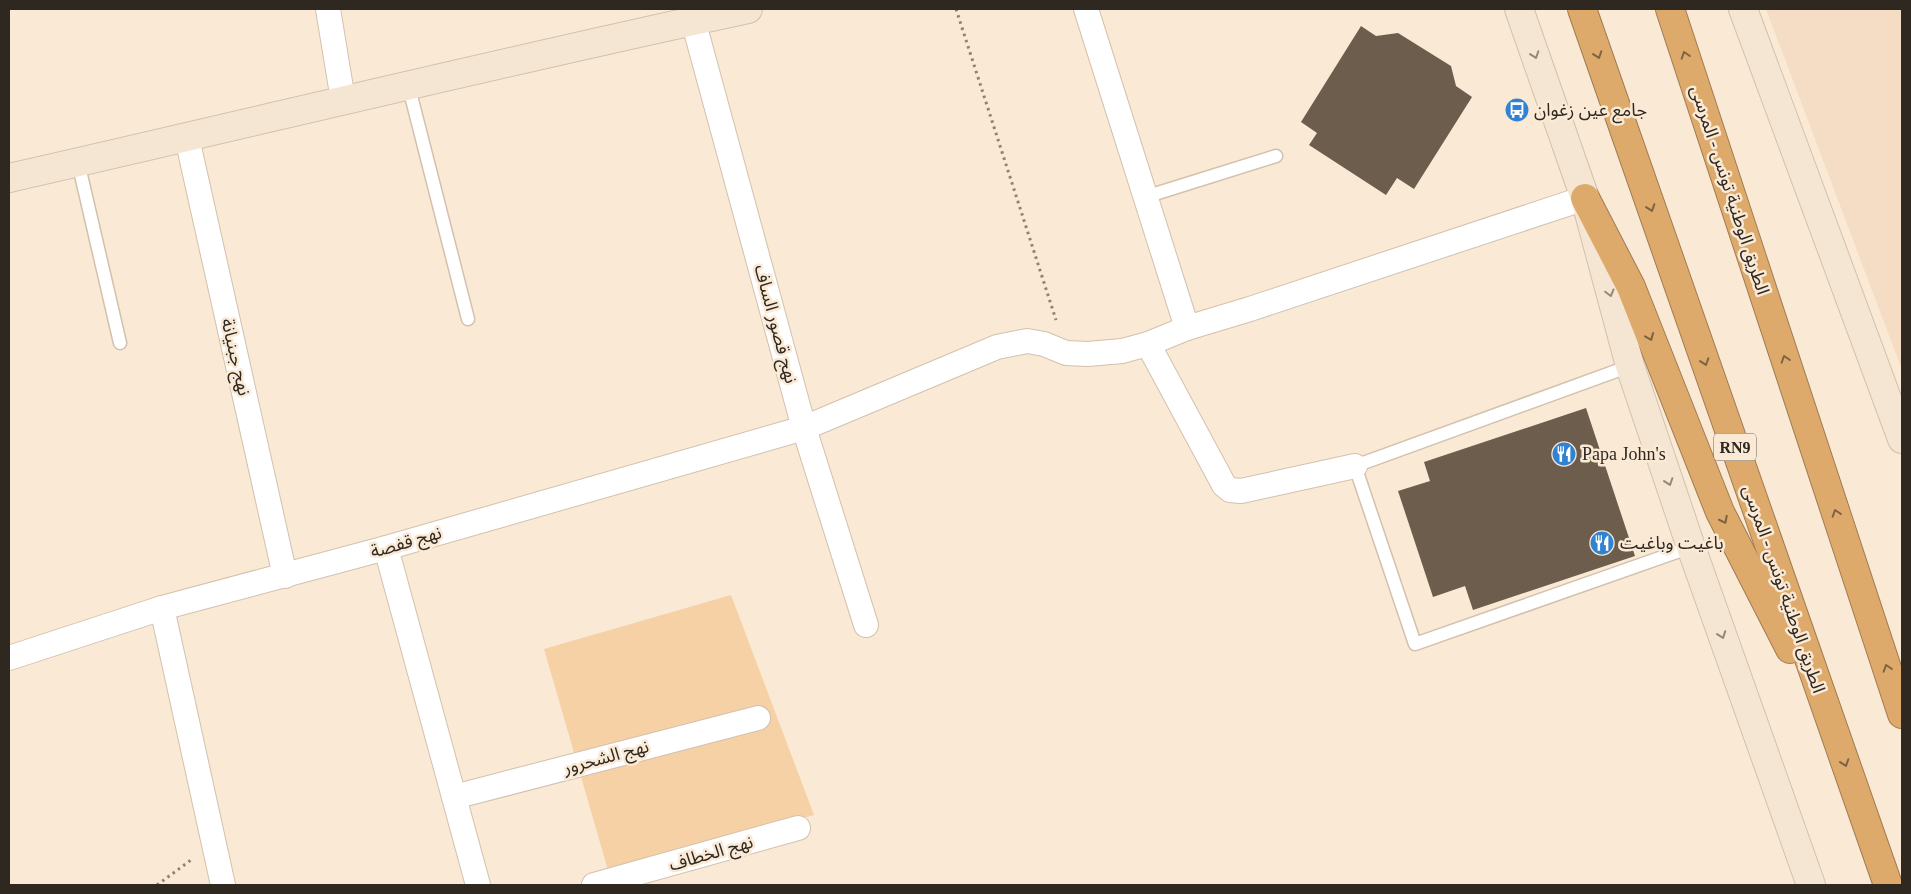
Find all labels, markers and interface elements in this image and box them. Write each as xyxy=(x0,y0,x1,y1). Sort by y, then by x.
one-way arrow xyxy=(1529,50,1539,59)
one-way arrow xyxy=(1592,50,1602,59)
one-way arrow xyxy=(1681,51,1691,60)
street label: الطريق الوطنية تونس - المرسى xyxy=(1686,83,1773,297)
bus stop icon: جامع عين زغوان xyxy=(1504,97,1530,123)
place label: جامع عين زغوان xyxy=(1534,100,1647,124)
one-way arrow xyxy=(1646,203,1656,212)
street label: نهج قصور الساف xyxy=(748,262,801,386)
one-way arrow xyxy=(1605,288,1615,297)
street label: نهج جبنيانة xyxy=(214,316,255,398)
one-way arrow xyxy=(1644,332,1654,341)
one-way arrow xyxy=(1781,355,1791,364)
one-way arrow xyxy=(1699,357,1709,365)
road number: RN9 xyxy=(1714,434,1756,461)
restaurant icon: Papa John's xyxy=(1551,441,1577,467)
place label: Papa John's xyxy=(1582,444,1666,464)
one-way arrow xyxy=(1663,477,1673,485)
street label: الطريق الوطنية تونس - المرسى xyxy=(1738,482,1829,696)
one-way arrow xyxy=(1832,510,1842,518)
one-way arrow xyxy=(1718,515,1728,524)
street label: نهج قفصة xyxy=(368,522,445,565)
restaurant icon: باغيت وباغيت xyxy=(1589,530,1615,556)
place label: باغيت وباغيت xyxy=(1620,533,1724,553)
one-way arrow xyxy=(1716,630,1726,639)
one-way arrow xyxy=(1883,664,1893,672)
street label: نهج الشحرور xyxy=(560,736,652,781)
one-way arrow xyxy=(1839,758,1849,767)
street label: نهج الخطاف xyxy=(667,831,756,877)

